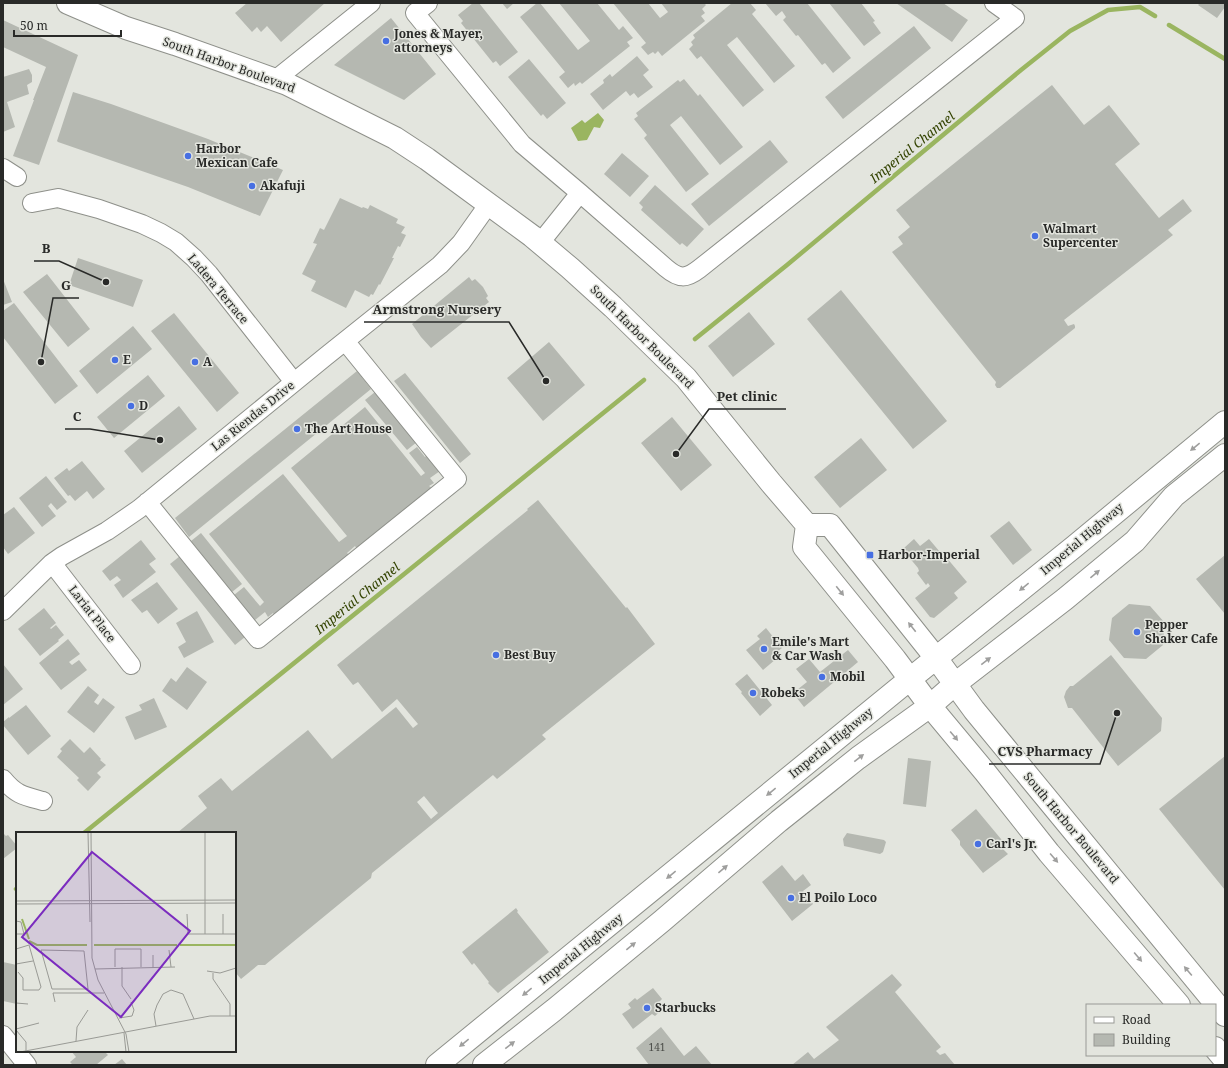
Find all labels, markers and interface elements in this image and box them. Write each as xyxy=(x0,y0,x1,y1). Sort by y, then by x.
scale bar xyxy=(14,12,121,38)
text: 50 m xyxy=(20,17,48,34)
place label: Jones & Mayer, attorneys xyxy=(393,25,483,56)
street label: South Harbor Boulevard xyxy=(160,33,299,97)
marker: Jones & Mayer, attorneys xyxy=(381,36,391,46)
water label: Imperial Channel xyxy=(865,107,958,188)
place label: Harbor Mexican Cafe xyxy=(196,140,278,171)
marker: Harbor Mexican Cafe xyxy=(183,151,193,161)
place label: Akafuji xyxy=(260,177,306,194)
marker: Akafuji xyxy=(247,181,257,191)
place label: Walmart Supercenter xyxy=(1043,220,1119,251)
marker: Walmart Supercenter xyxy=(1030,231,1040,241)
callout: B xyxy=(34,236,59,261)
text: B xyxy=(42,239,51,257)
street label: Ladera Terrace xyxy=(184,250,253,327)
callout: G xyxy=(53,273,79,298)
text: G xyxy=(61,276,71,294)
street label: South Harbor Boulevard xyxy=(587,281,698,393)
callout: Armstrong Nursery xyxy=(364,297,509,322)
text: Armstrong Nursery xyxy=(373,300,502,318)
place label: E xyxy=(123,351,131,368)
place label: A xyxy=(203,353,213,370)
marker: E xyxy=(110,355,120,365)
marker: A xyxy=(190,357,200,367)
street label: Las Riendas Drive xyxy=(207,377,298,455)
callout: Pet clinic xyxy=(709,384,786,409)
text: Pet clinic xyxy=(717,387,777,405)
place label: D xyxy=(139,397,148,414)
marker: D xyxy=(126,401,136,411)
callout: C xyxy=(65,404,90,429)
text: C xyxy=(73,407,82,425)
place label: The Art House xyxy=(305,420,392,437)
marker: The Art House xyxy=(292,424,302,434)
one-way arrow xyxy=(1189,442,1200,451)
street label: Imperial Highway xyxy=(1036,499,1127,578)
place label: Harbor-Imperial xyxy=(878,546,980,563)
marker: Harbor-Imperial xyxy=(865,550,875,560)
water label: Imperial Channel xyxy=(310,558,403,639)
one-way arrow xyxy=(1090,570,1101,579)
street label: Lariat Place xyxy=(65,582,120,646)
one-way arrow xyxy=(1018,583,1029,592)
one-way arrow xyxy=(836,586,845,597)
place label: Pepper Shaker Cafe xyxy=(1145,616,1218,647)
one-way arrow xyxy=(908,622,917,633)
marker: Pepper Shaker Cafe xyxy=(1132,627,1142,637)
place label: Emile's Mart & Car Wash xyxy=(772,633,849,664)
marker: Emile's Mart & Car Wash xyxy=(759,644,769,654)
place label: Best Buy xyxy=(504,646,556,663)
marker: Best Buy xyxy=(491,650,501,660)
one-way arrow xyxy=(980,657,991,665)
place label: Mobil xyxy=(830,668,866,685)
marker: Mobil xyxy=(817,672,827,682)
place label: Robeks xyxy=(761,684,805,701)
marker: Robeks xyxy=(748,688,758,698)
street label: Imperial Highway xyxy=(785,703,876,782)
one-way arrow xyxy=(950,730,959,741)
callout: CVS Pharmacy xyxy=(989,739,1100,764)
text: CVS Pharmacy xyxy=(997,742,1093,760)
one-way arrow xyxy=(853,753,864,762)
street label: South Harbor Boulevard xyxy=(1020,768,1123,887)
one-way arrow xyxy=(766,788,777,797)
inset map xyxy=(16,832,236,1052)
place label: Carl's Jr. xyxy=(986,835,1037,852)
marker: Carl's Jr. xyxy=(973,839,983,849)
one-way arrow xyxy=(1050,853,1059,863)
one-way arrow xyxy=(718,864,729,873)
one-way arrow xyxy=(665,870,676,879)
place label: El Poilo Loco xyxy=(799,889,877,906)
marker: El Poilo Loco xyxy=(786,893,796,903)
street label: Imperial Highway xyxy=(535,909,626,988)
one-way arrow xyxy=(626,941,637,950)
one-way arrow xyxy=(1134,952,1143,963)
one-way arrow xyxy=(1184,965,1193,976)
one-way arrow xyxy=(521,988,532,997)
place label: Starbucks xyxy=(655,999,716,1016)
marker: Starbucks xyxy=(642,1003,652,1013)
legend xyxy=(1086,1004,1216,1056)
text: Road xyxy=(1122,1011,1152,1028)
text: Building xyxy=(1122,1031,1171,1048)
one-way arrow xyxy=(459,1039,470,1048)
one-way arrow xyxy=(505,1040,516,1049)
house number: 141 xyxy=(649,1040,665,1054)

